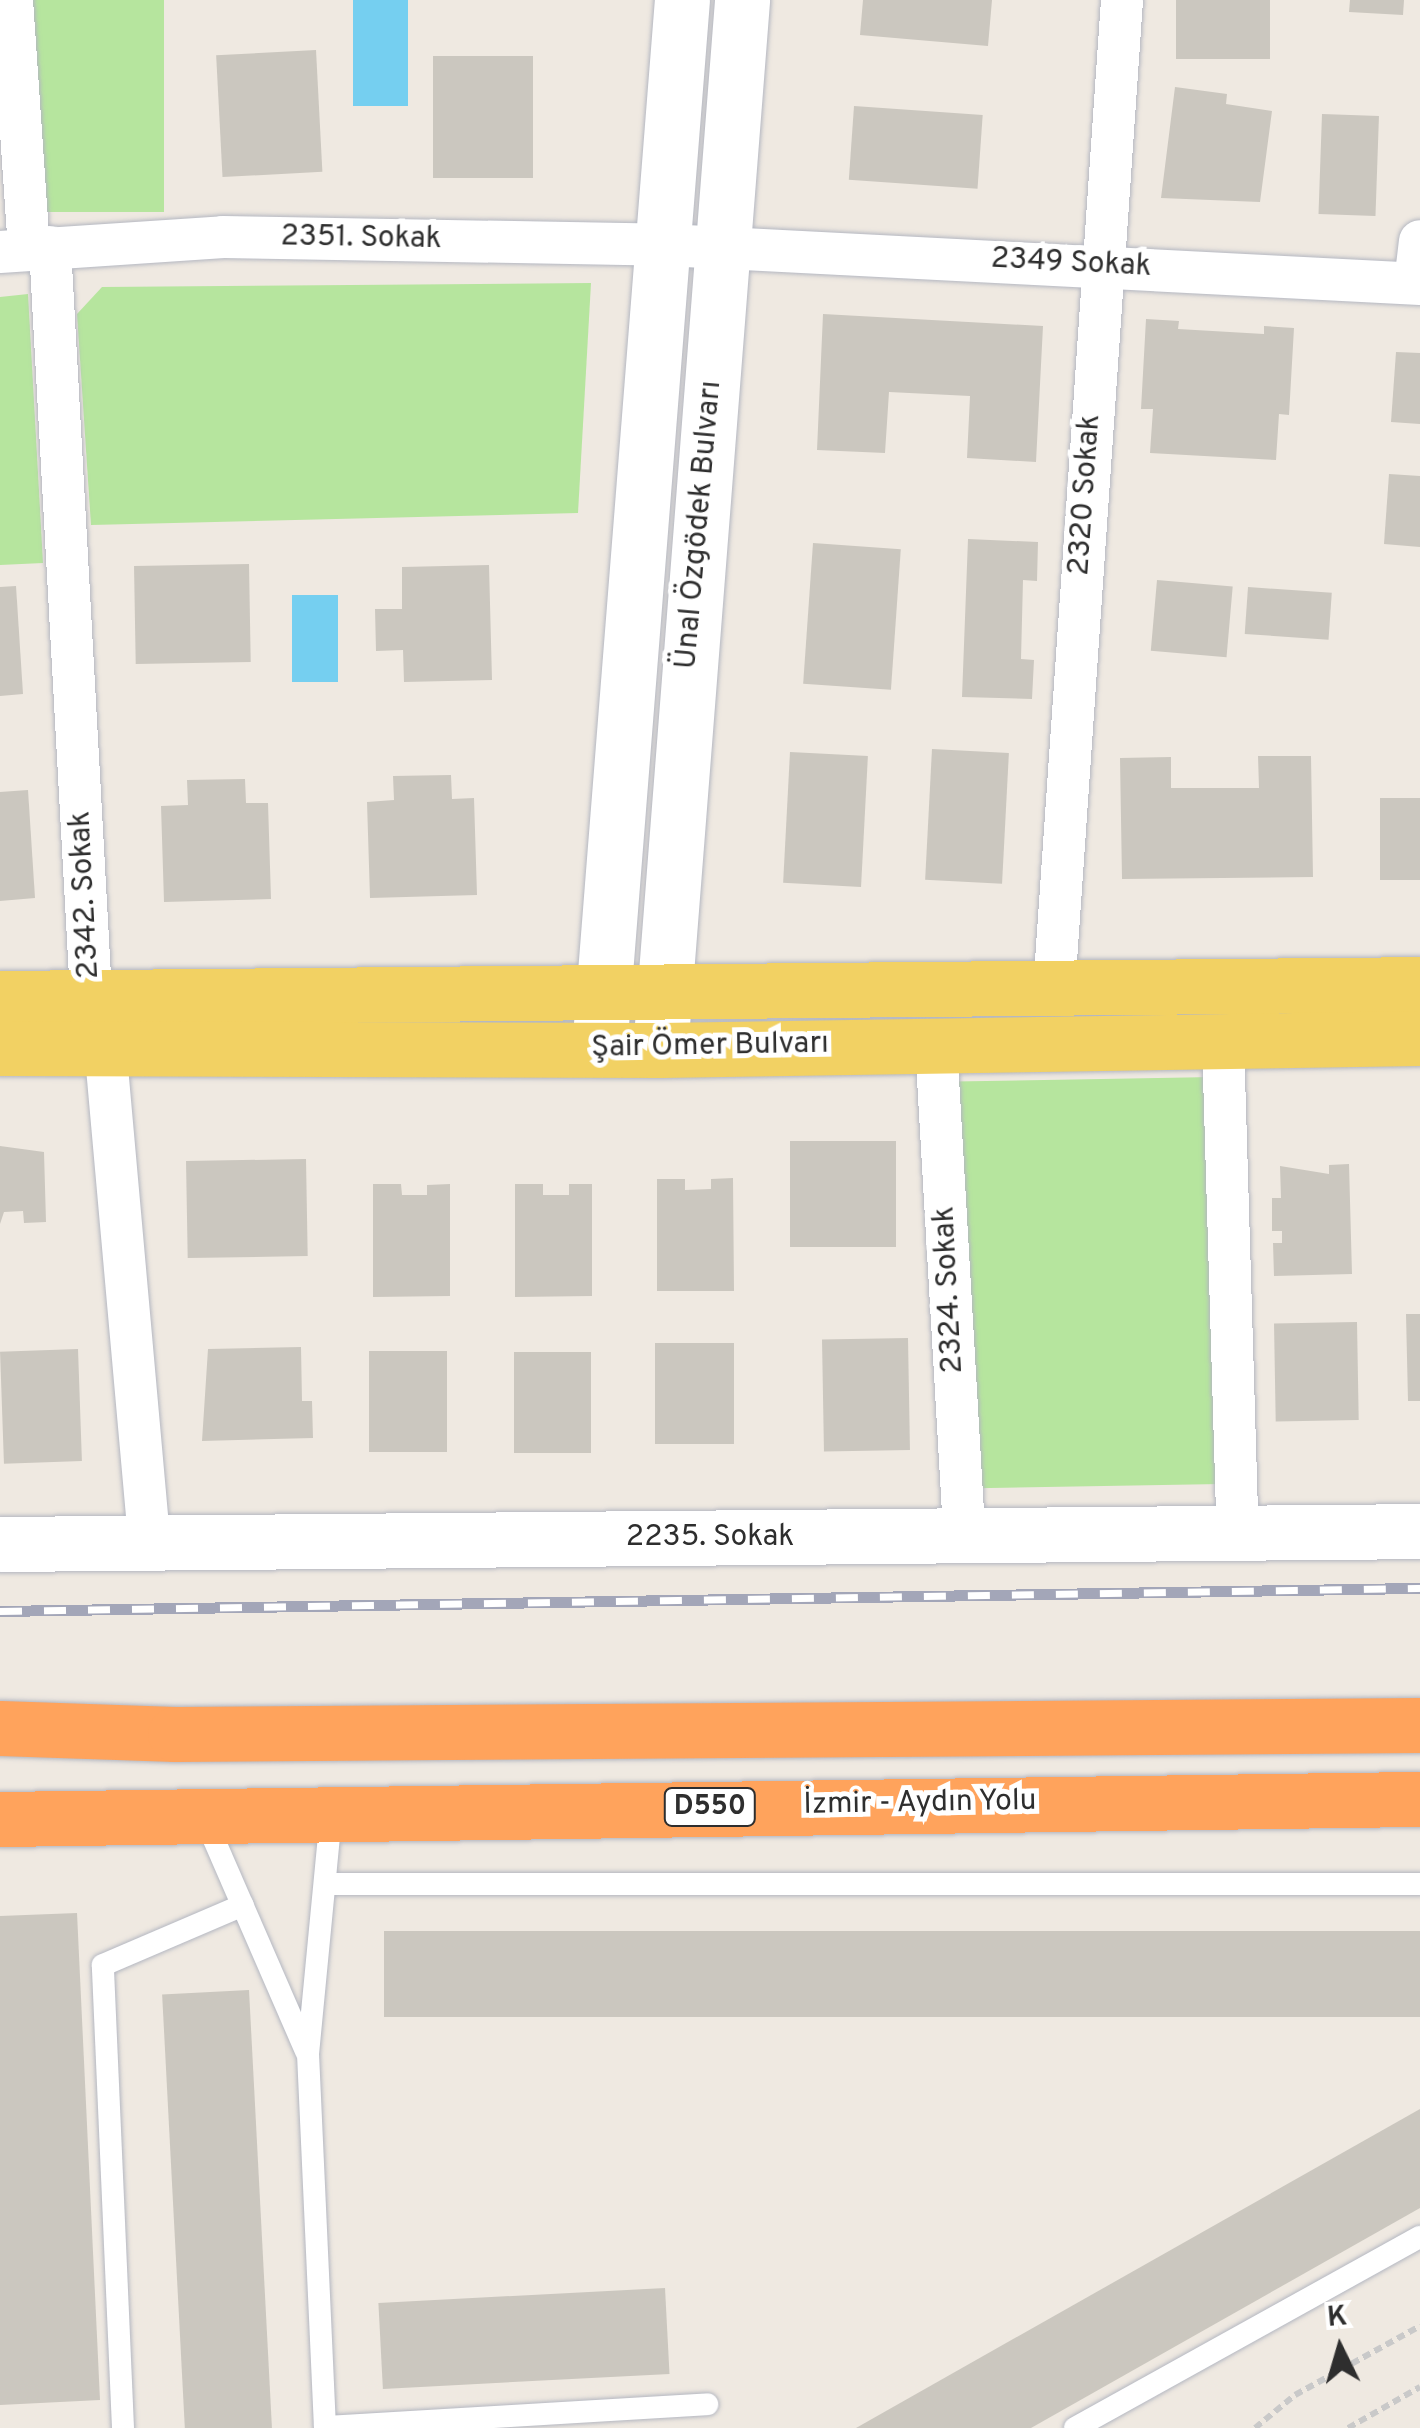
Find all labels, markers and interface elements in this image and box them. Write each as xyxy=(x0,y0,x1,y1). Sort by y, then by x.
street label: 2351. Sokak xyxy=(280,220,442,258)
street label: 2349 Sokak xyxy=(990,242,1152,286)
street label: Ünal Özgödek Bulvarı xyxy=(669,379,731,671)
street label: 2320 Sokak xyxy=(1062,413,1110,577)
street label: 2342. Sokak xyxy=(64,810,108,980)
street label: Şair Ömer Bulvarı xyxy=(591,1027,829,1067)
street label: 2324. Sokak xyxy=(928,1206,972,1374)
street label: 2235. Sokak xyxy=(626,1520,794,1556)
road number: D550 xyxy=(662,1784,758,1830)
street label: İzmir - Aydın Yolu xyxy=(802,1784,1038,1824)
north arrow xyxy=(1290,2298,1390,2398)
text: K xyxy=(1326,2299,1349,2337)

